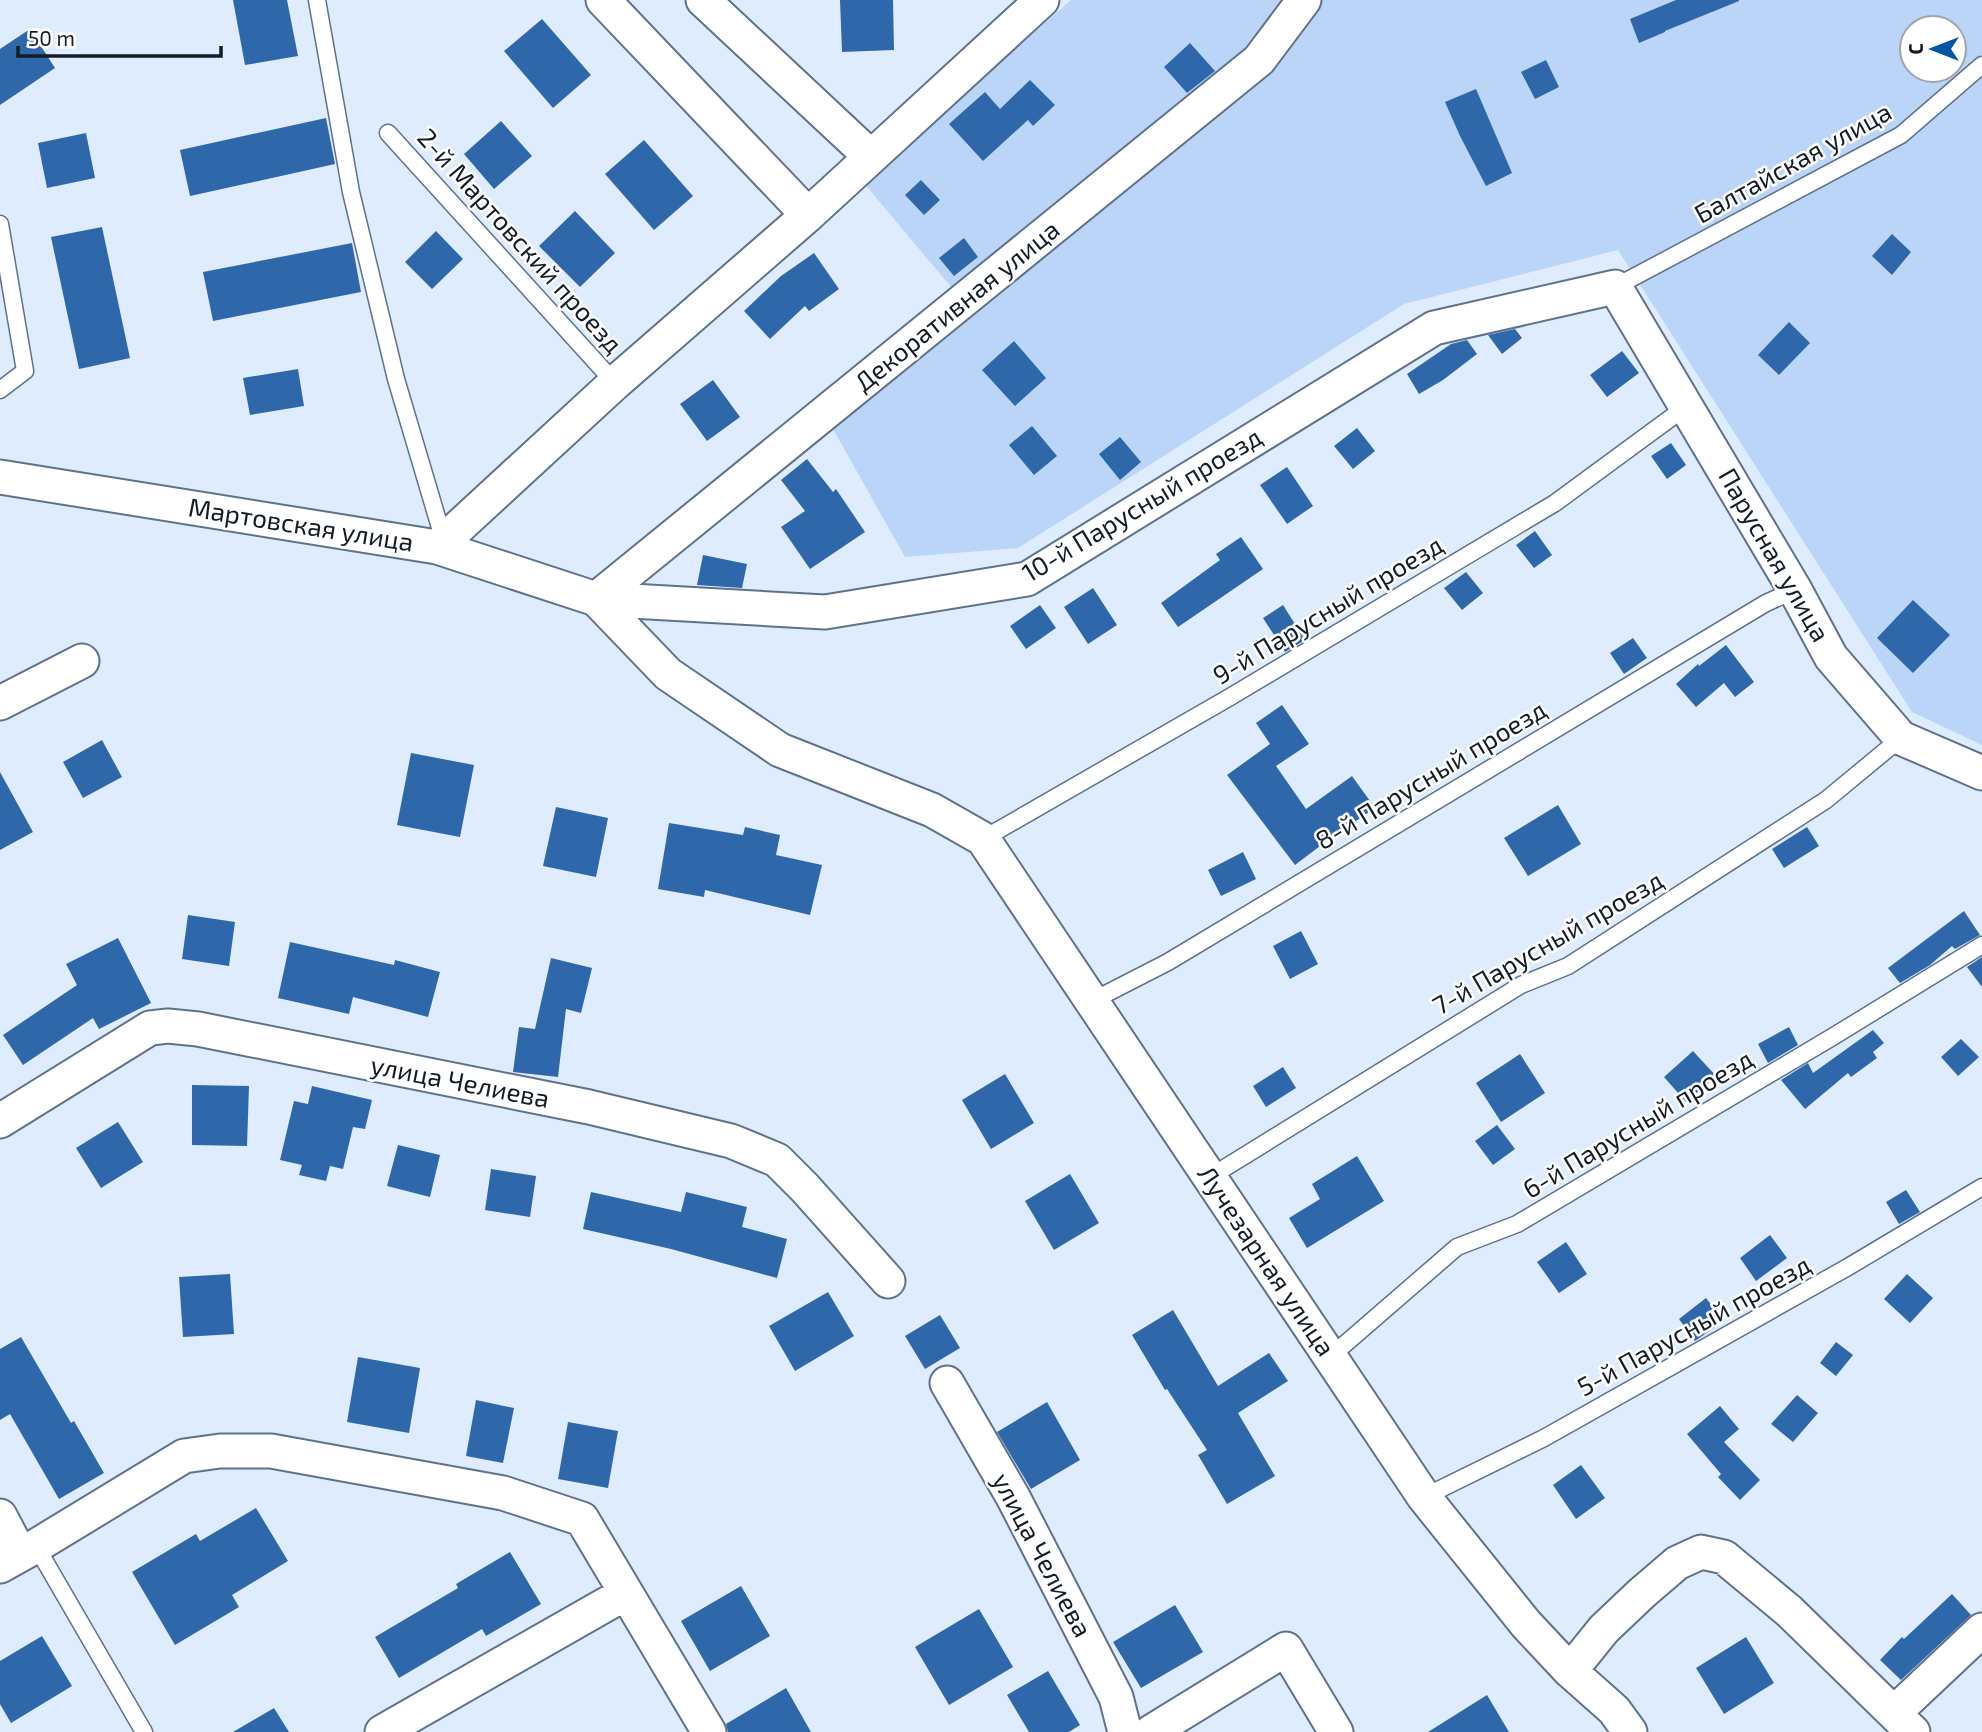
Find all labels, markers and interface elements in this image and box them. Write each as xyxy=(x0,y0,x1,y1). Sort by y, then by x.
scale bar xyxy=(18,14,220,58)
north arrow xyxy=(1898,14,1968,84)
text: 50 m xyxy=(28,25,75,50)
text: С xyxy=(1904,43,1927,55)
street label: Балтайская улица xyxy=(1688,95,1897,230)
street label: 2-й Мартовский проезд xyxy=(412,121,630,359)
street label: Декоративная улица xyxy=(847,213,1065,398)
street label: 10-й Парусный проезд xyxy=(1016,420,1267,588)
street label: Парусная улица xyxy=(1712,462,1838,647)
street label: Мартовская улица xyxy=(186,490,416,558)
street label: 9-й Парусный проезд xyxy=(1207,528,1448,691)
street label: 8-й Парусный проезд xyxy=(1309,693,1552,856)
street label: 7-й Парусный проезд xyxy=(1427,863,1668,1021)
street label: 6-й Парусный проезд xyxy=(1517,1042,1758,1205)
street label: улица Челиева xyxy=(368,1048,552,1114)
street label: Лучезарная улица xyxy=(1191,1159,1342,1362)
street label: 5-й Парусный проезд xyxy=(1571,1248,1816,1403)
street label: улица Челиева xyxy=(986,1467,1100,1642)

